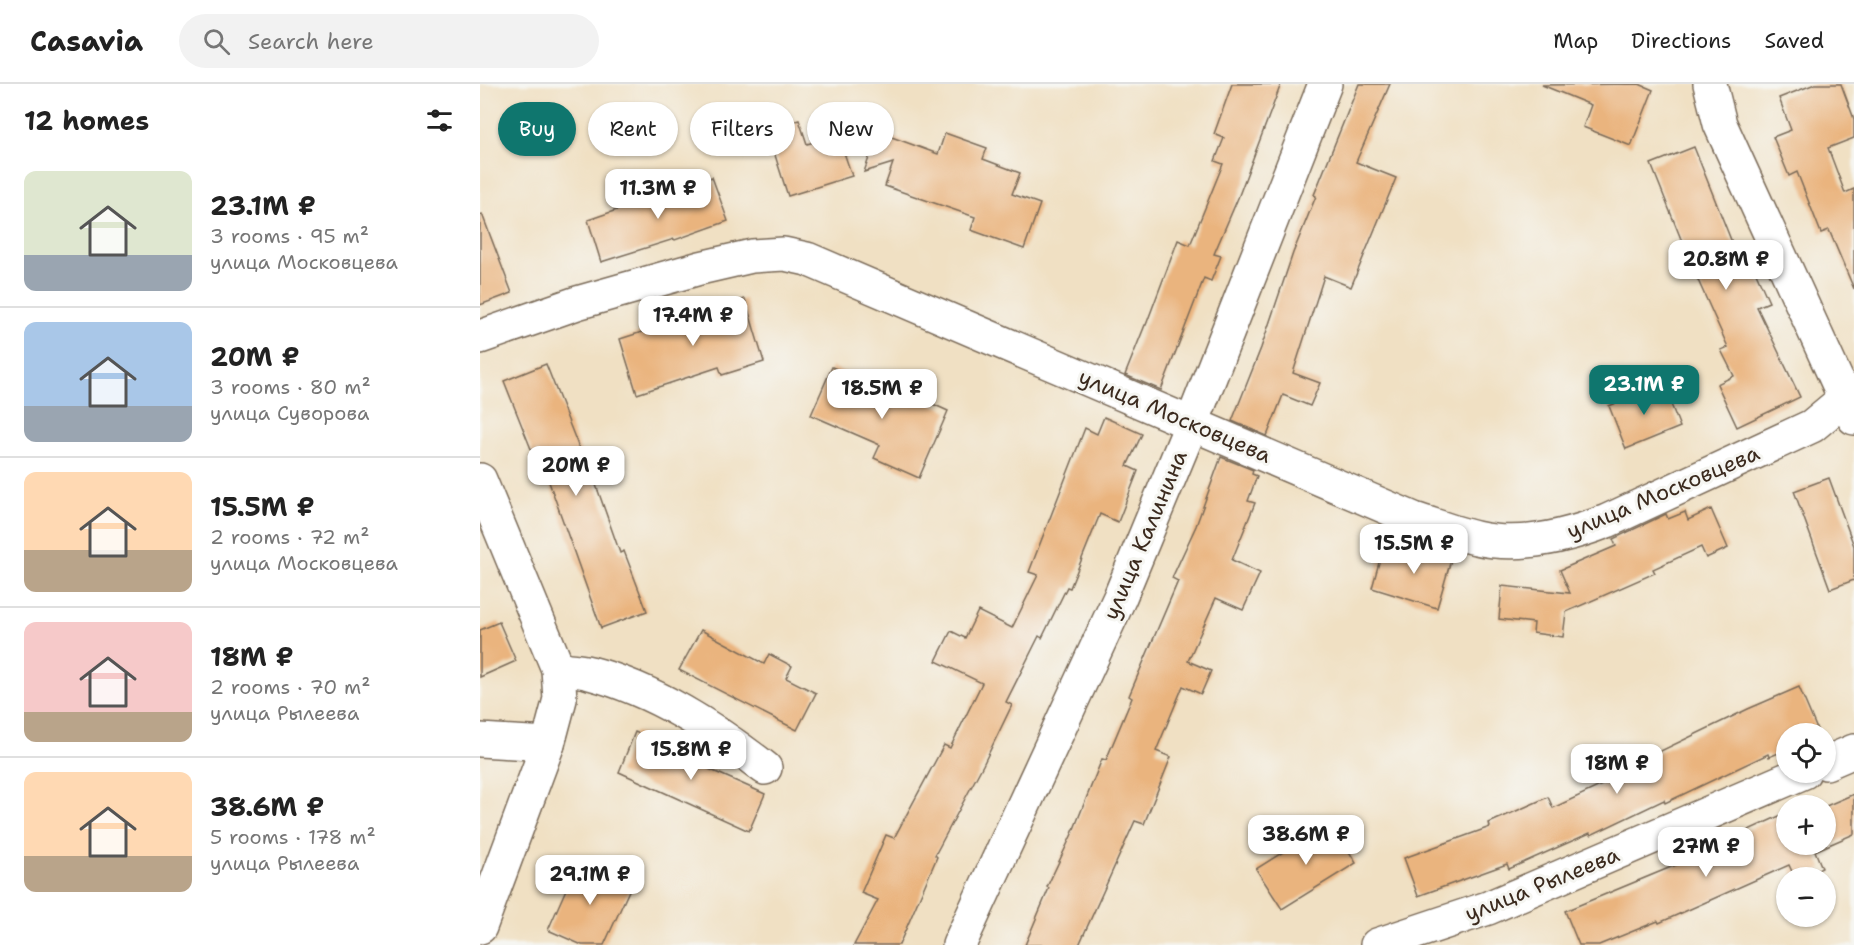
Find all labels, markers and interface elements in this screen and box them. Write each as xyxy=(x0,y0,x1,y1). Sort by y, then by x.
search box xyxy=(179,14,599,68)
text: Casavia xyxy=(30,22,143,60)
icon: search xyxy=(200,25,233,58)
text: Search here xyxy=(248,27,374,56)
text: Map xyxy=(1553,27,1598,55)
text: Directions xyxy=(1631,27,1731,55)
text: Saved xyxy=(1764,27,1824,55)
chip: Buy xyxy=(498,102,576,156)
chip: Rent xyxy=(588,102,678,156)
chip: Filters xyxy=(690,102,795,156)
chip: New xyxy=(807,102,894,156)
text: 12 homes xyxy=(24,103,149,138)
icon: filters xyxy=(423,104,456,137)
pin: 11.3M ₽ xyxy=(603,169,713,220)
text: 11.3M ₽ xyxy=(619,175,697,201)
text: 23.1M ₽ xyxy=(210,188,316,223)
icon: home xyxy=(72,195,144,267)
text: 3 rooms · 95 m² xyxy=(210,223,369,249)
pin: 20.8M ₽ xyxy=(1671,240,1781,291)
text: 20.8M ₽ xyxy=(1682,246,1770,272)
text: улица Московцева xyxy=(210,249,398,275)
pin: 17.4M ₽ xyxy=(638,296,748,347)
text: 17.4M ₽ xyxy=(652,302,734,328)
text: 20M ₽ xyxy=(210,339,300,374)
icon: home xyxy=(72,346,144,418)
street label: улица Московцева xyxy=(1074,362,1276,470)
pin: 23.1M ₽ xyxy=(1589,365,1699,416)
pin: 18.5M ₽ xyxy=(827,369,937,420)
text: 23.1M ₽ xyxy=(1603,371,1685,397)
text: 3 rooms · 80 m² xyxy=(210,374,371,400)
text: 18.5M ₽ xyxy=(841,375,923,401)
text: улица Суворова xyxy=(210,400,370,426)
street label: улица Московцева xyxy=(1562,438,1764,546)
street label: улица Калинина xyxy=(1096,445,1194,624)
pin: 20M ₽ xyxy=(534,446,618,497)
text: 20M ₽ xyxy=(541,452,611,478)
text: 15.5M ₽ xyxy=(210,489,315,524)
icon: home xyxy=(72,496,144,568)
text: 2 rooms · 72 m² xyxy=(210,524,369,550)
pin: 15.5M ₽ xyxy=(1359,524,1469,575)
text: 15.5M ₽ xyxy=(1374,530,1454,556)
text: улица Московцева xyxy=(210,550,398,576)
text: 18M ₽ xyxy=(210,639,294,674)
icon: home xyxy=(72,646,144,718)
text: 2 rooms · 70 m² xyxy=(210,674,371,700)
text: улица Рылеева xyxy=(210,700,359,726)
map controls xyxy=(1776,723,1836,927)
button: locate xyxy=(1776,723,1836,783)
pin: 15.8M ₽ xyxy=(636,730,746,781)
text: 15.8M ₽ xyxy=(650,736,732,762)
pin: 18M ₽ xyxy=(1575,744,1659,795)
text: 18M ₽ xyxy=(1585,750,1649,776)
text: 38.6M ₽ xyxy=(210,789,324,824)
button: + xyxy=(1776,795,1836,855)
icon: home xyxy=(72,796,144,868)
pin: 38.6M ₽ xyxy=(1251,815,1361,866)
text: 38.6M ₽ xyxy=(1262,821,1350,847)
text: 5 rooms · 178 m² xyxy=(210,824,376,850)
pin: 27M ₽ xyxy=(1664,827,1748,878)
text: 27M ₽ xyxy=(1672,833,1740,859)
street label: улица Рылеева xyxy=(1460,840,1624,928)
text: улица Рылеева xyxy=(210,850,359,876)
pin: 29.1M ₽ xyxy=(535,855,645,906)
text: 29.1M ₽ xyxy=(549,861,631,887)
button: − xyxy=(1776,867,1836,927)

